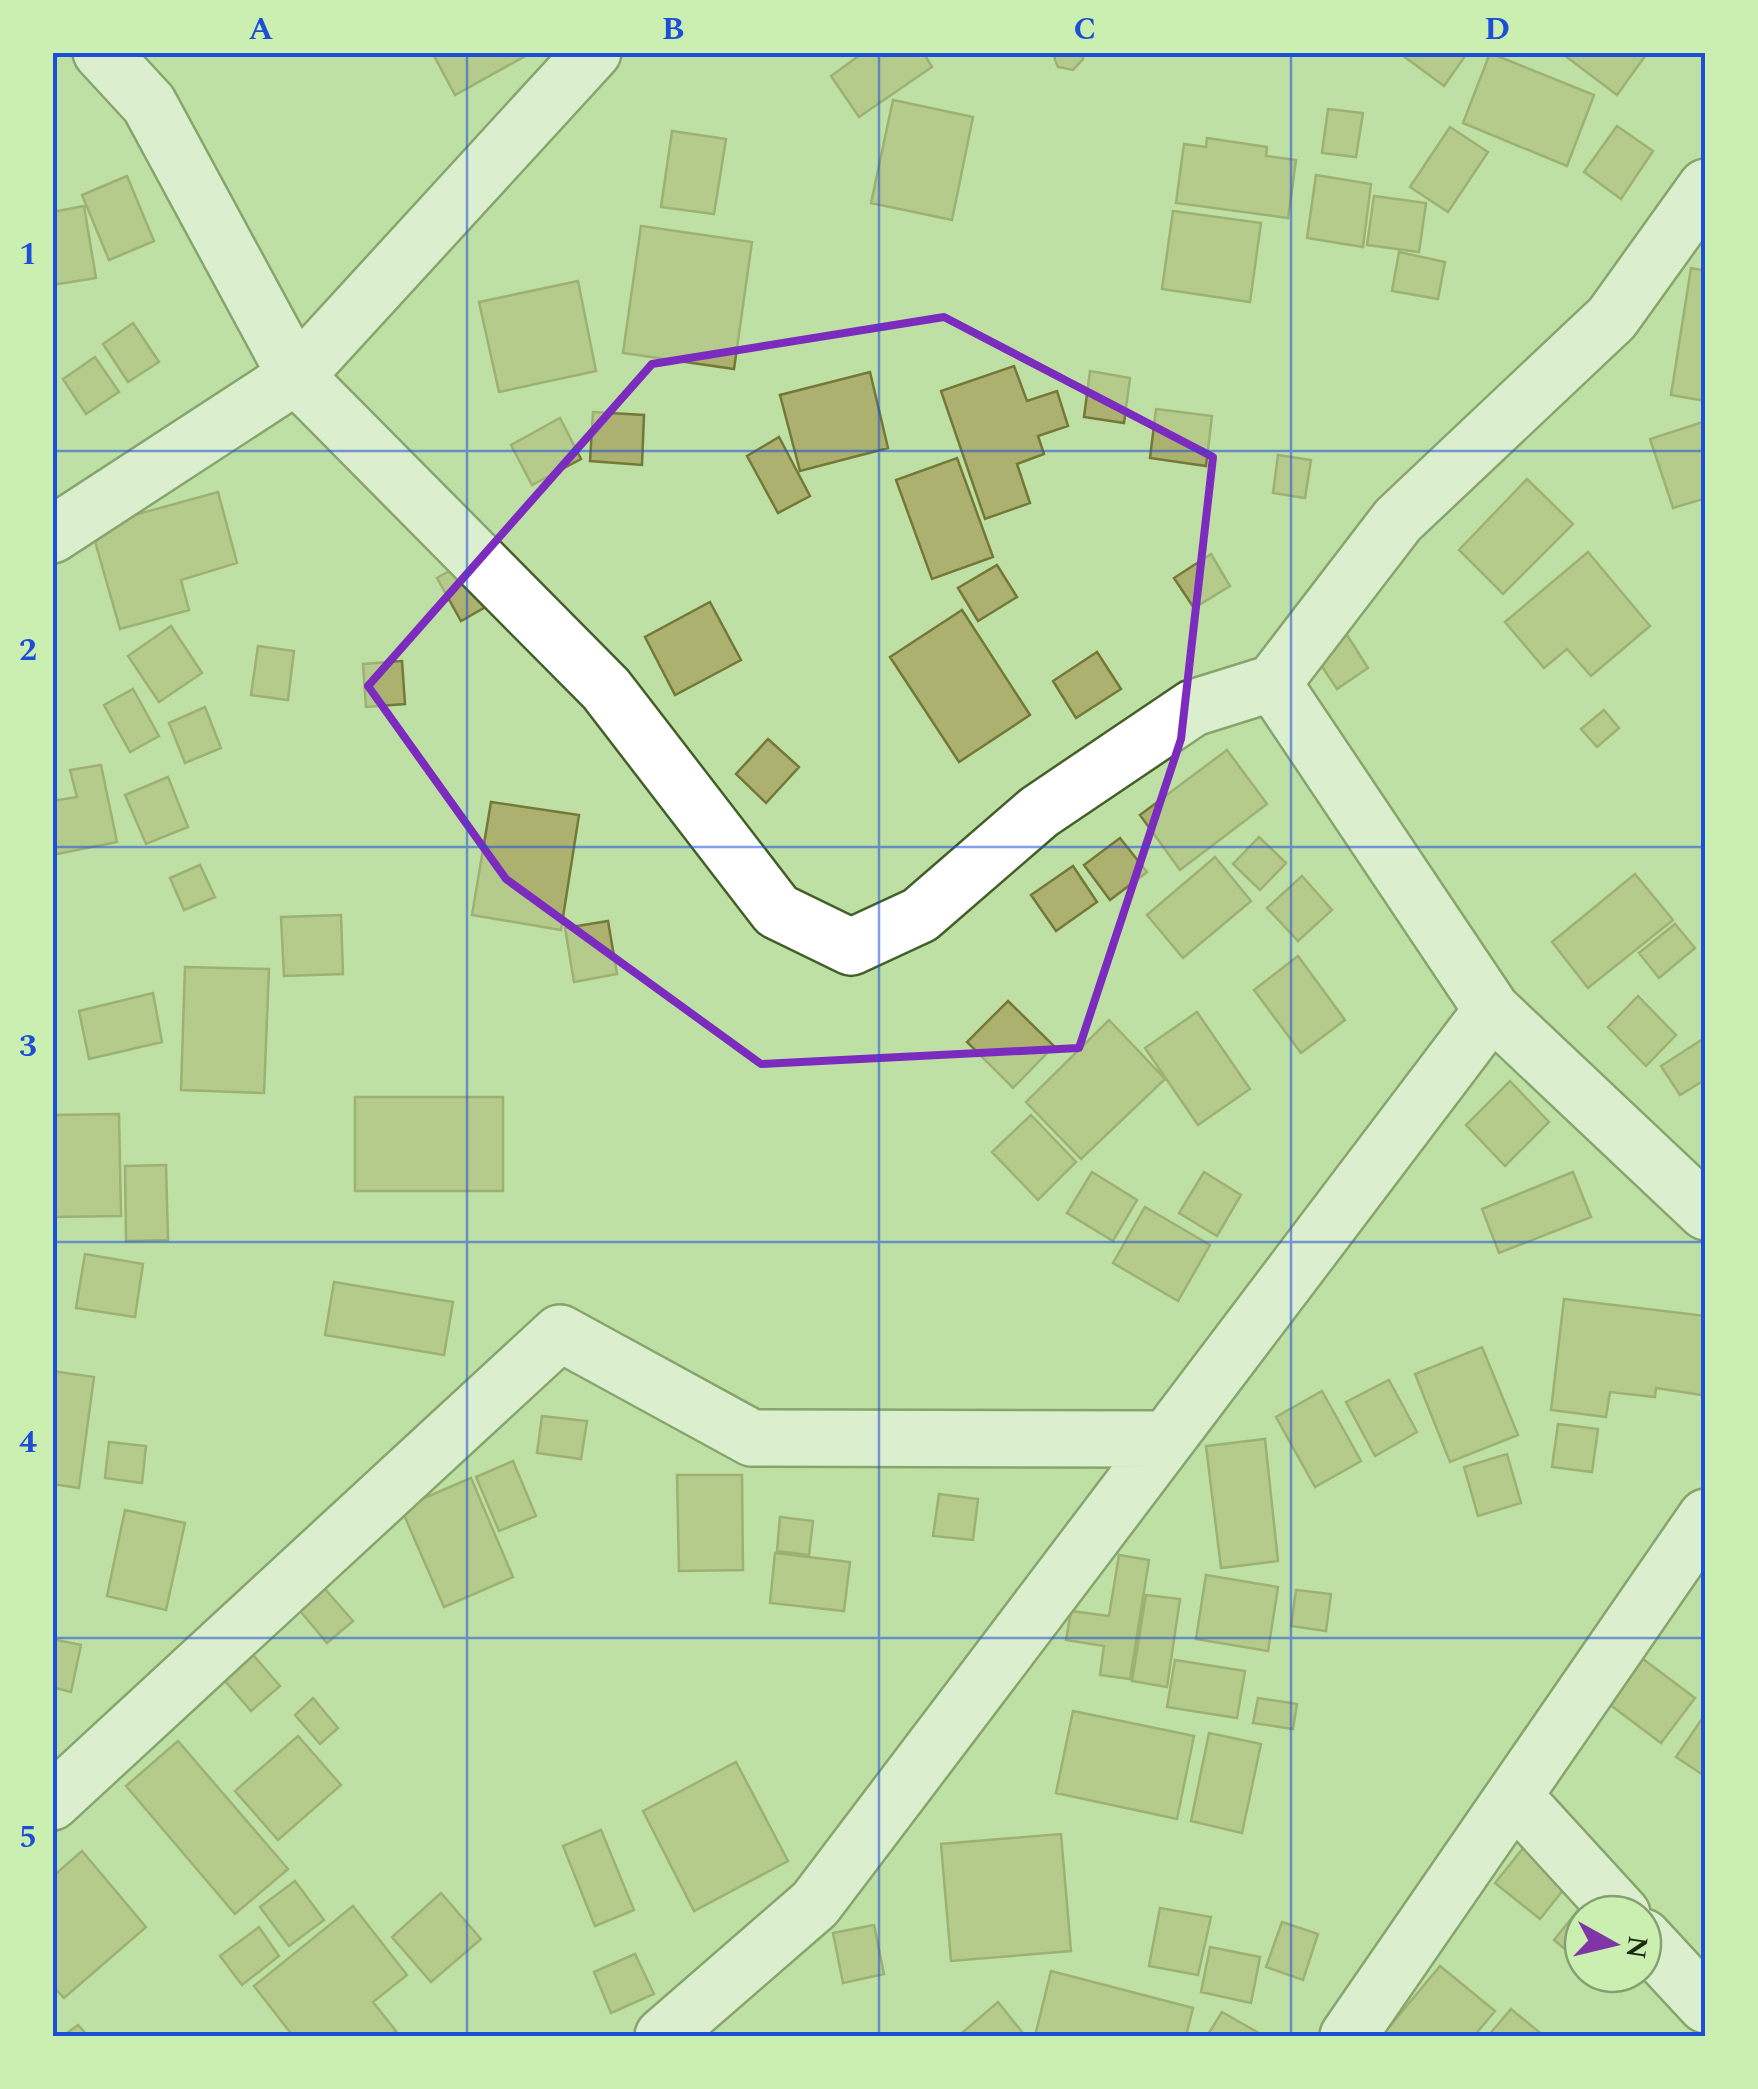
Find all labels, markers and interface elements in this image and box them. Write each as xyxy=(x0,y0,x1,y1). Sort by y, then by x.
text: A xyxy=(249,5,274,54)
text: B xyxy=(662,5,684,54)
text: C xyxy=(1074,5,1096,54)
text: D xyxy=(1484,5,1510,54)
text: 1 xyxy=(19,230,37,279)
text: 2 xyxy=(19,626,37,675)
text: 3 xyxy=(19,1022,37,1071)
text: 4 xyxy=(19,1418,37,1467)
text: 5 xyxy=(19,1813,37,1862)
north arrow xyxy=(1563,1894,1663,1994)
text: N xyxy=(1613,1933,1659,1962)

